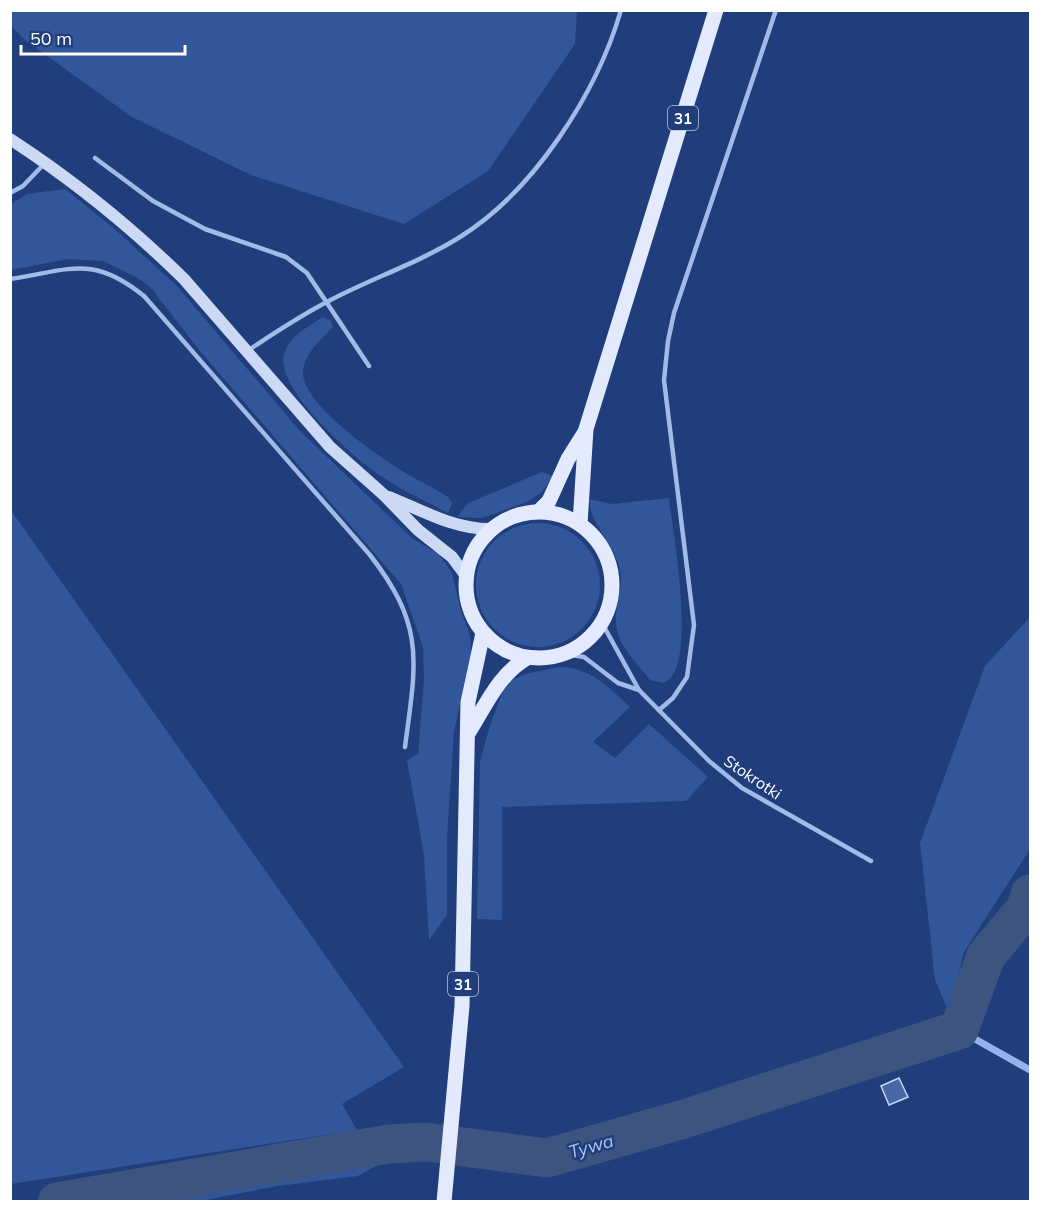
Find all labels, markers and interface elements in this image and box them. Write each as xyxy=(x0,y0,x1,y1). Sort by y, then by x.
scale bar xyxy=(21,18,184,56)
text: 50 m xyxy=(30,27,72,50)
road number: 31 xyxy=(668,106,698,130)
street label: Stokrotki xyxy=(720,750,786,804)
road number: 31 xyxy=(448,972,478,996)
water label: Tywa xyxy=(566,1129,616,1163)

